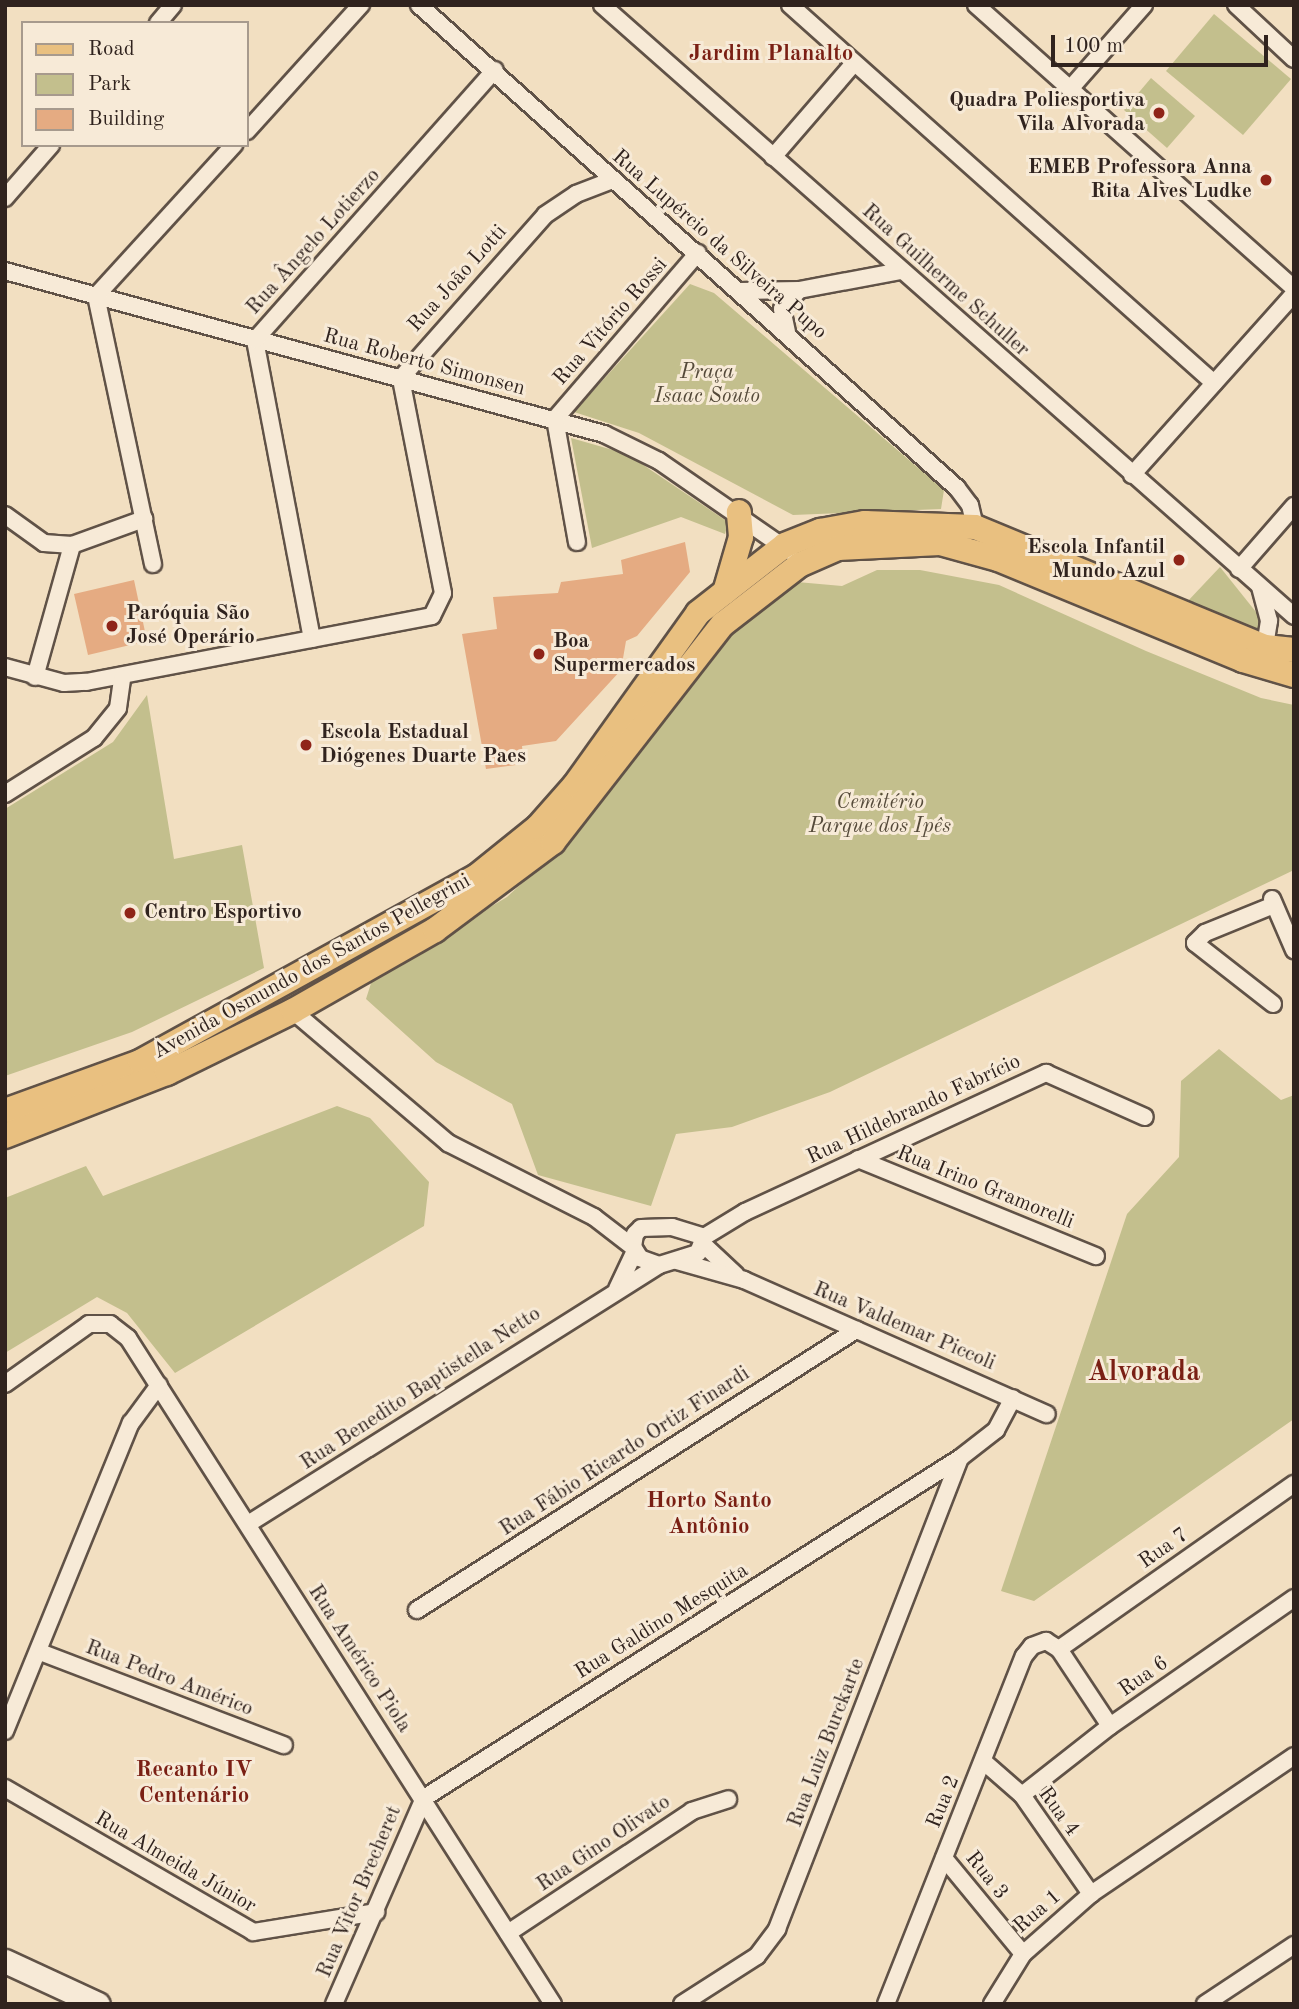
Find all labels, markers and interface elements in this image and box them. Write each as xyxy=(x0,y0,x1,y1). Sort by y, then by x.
legend xyxy=(21,21,248,147)
scale bar xyxy=(1054,21,1271,65)
text: 100 m xyxy=(1064,36,1123,57)
text: Road xyxy=(88,39,135,60)
district label: Jardim Planalto xyxy=(689,40,853,68)
text: Park xyxy=(88,74,131,95)
place label: Quadra Poliesportiva Vila Alvorada xyxy=(949,88,1145,138)
marker: Quadra Poliesportiva Vila Alvorada xyxy=(1151,105,1167,121)
text: Building xyxy=(88,109,164,130)
street label: Rua Lupércio da Silveira Pupo xyxy=(606,145,832,345)
place label: EMEB Professora Anna Rita Alves Ludke xyxy=(1028,155,1252,205)
street label: Rua Ângelo Lotierzo xyxy=(242,164,386,320)
marker: EMEB Professora Anna Rita Alves Ludke xyxy=(1258,172,1274,188)
street label: Rua Guilherme Schuller xyxy=(856,199,1034,363)
street label: Rua João Lotti xyxy=(403,220,513,338)
street label: Rua Vitório Rossi xyxy=(549,253,673,391)
street label: Rua Roberto Simonsen xyxy=(320,324,528,402)
park label: Praça Isaac Souto xyxy=(654,360,760,410)
place label: Escola Infantil Mundo Azul xyxy=(1027,535,1165,585)
marker: Escola Infantil Mundo Azul xyxy=(1171,552,1187,568)
place label: Paróquia São José Operário xyxy=(126,601,255,651)
marker: Paróquia São José Operário xyxy=(104,618,120,634)
place label: Boa Supermercados xyxy=(553,629,695,679)
marker: Boa Supermercados xyxy=(531,646,547,662)
place label: Escola Estadual Diógenes Duarte Paes xyxy=(320,720,526,770)
marker: Escola Estadual Diógenes Duarte Paes xyxy=(298,737,314,753)
park label: Cemitério Parque dos Ipês xyxy=(809,790,951,840)
street label: Avenida Osmundo dos Santos Pellegrini xyxy=(149,869,475,1065)
place label: Centro Esportivo xyxy=(144,900,302,926)
marker: Centro Esportivo xyxy=(122,905,138,921)
street label: Rua Hildebrando Fabrício xyxy=(803,1049,1025,1171)
street label: Rua Irino Gramorelli xyxy=(893,1141,1077,1235)
street label: Rua Valdemar Piccoli xyxy=(809,1277,999,1377)
street label: Rua Benedito Baptistella Netto xyxy=(296,1302,546,1476)
district label: Alvorada xyxy=(1088,1356,1200,1390)
street label: Rua Fábio Ricardo Ortiz Finardi xyxy=(495,1362,755,1542)
district label: Horto Santo Antônio xyxy=(646,1487,772,1541)
street label: Rua 7 xyxy=(1134,1523,1194,1575)
street label: Rua Galdino Mesquita xyxy=(571,1558,753,1686)
street label: Rua Américo Piola xyxy=(302,1580,416,1738)
street label: Rua Pedro Américo xyxy=(82,1635,256,1723)
street label: Rua 6 xyxy=(1114,1651,1174,1703)
street label: Rua Luiz Burckarte xyxy=(783,1655,871,1831)
district label: Recanto IV Centenário xyxy=(135,1756,253,1810)
street label: Rua 2 xyxy=(922,1772,966,1832)
street label: Rua 4 xyxy=(1032,1782,1084,1842)
street label: Rua Gino Olivato xyxy=(532,1790,676,1898)
street label: Rua Vitor Brecheret xyxy=(312,1802,408,1982)
street label: Rua Almeida Júnior xyxy=(90,1807,260,1919)
street label: Rua 3 xyxy=(959,1847,1013,1905)
street label: Rua 1 xyxy=(1009,1885,1067,1939)

